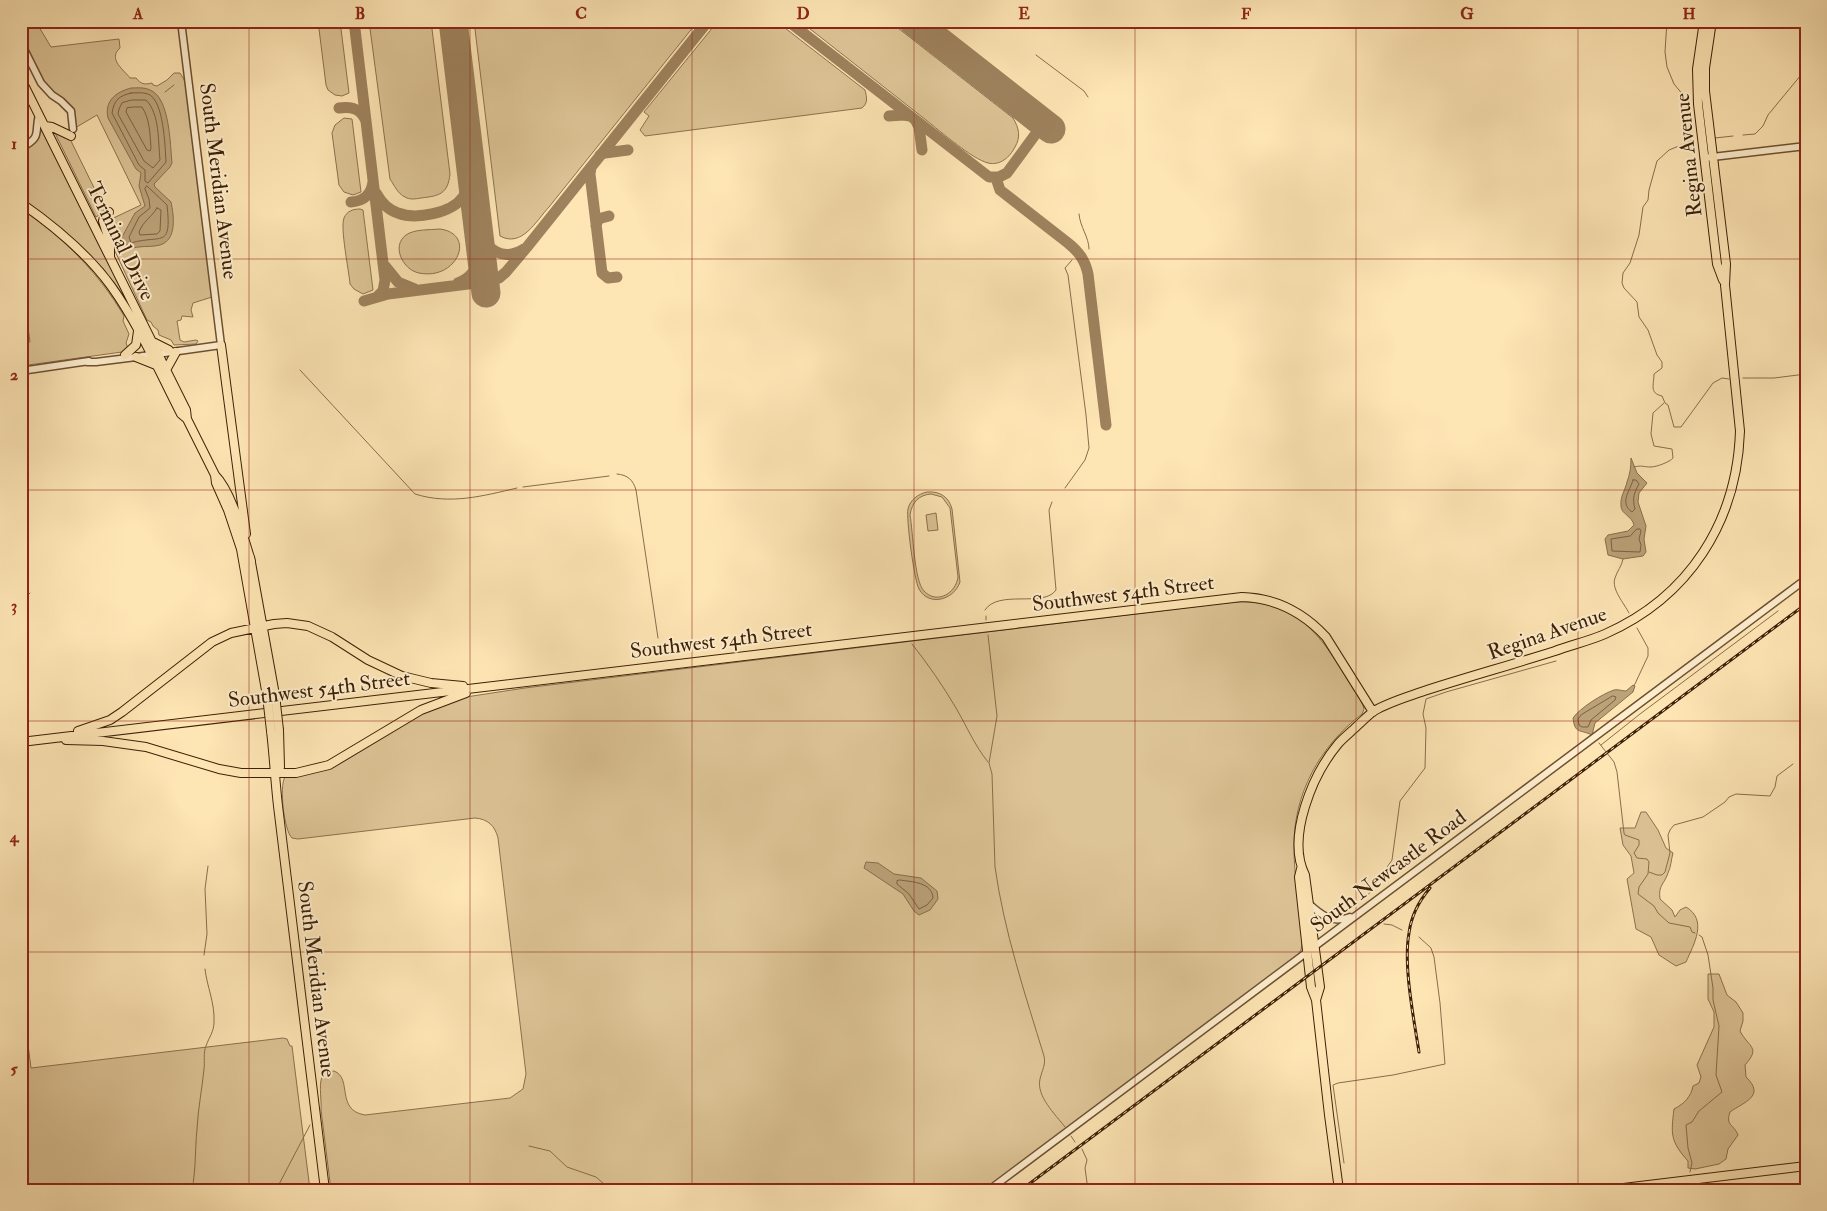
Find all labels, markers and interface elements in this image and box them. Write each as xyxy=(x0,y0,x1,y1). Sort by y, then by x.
text: A xyxy=(132,4,144,24)
text: B xyxy=(355,4,365,24)
text: C xyxy=(575,4,587,24)
text: D xyxy=(796,4,810,24)
text: E xyxy=(1018,4,1030,24)
text: F xyxy=(1241,4,1251,24)
text: G xyxy=(1460,4,1474,24)
text: H xyxy=(1682,4,1696,24)
street label: South Meridian Avenue xyxy=(193,81,244,281)
street label: Regina Avenue xyxy=(1669,92,1708,218)
text: 1 xyxy=(11,134,17,154)
street label: Terminal Drive xyxy=(80,177,161,305)
text: 2 xyxy=(10,365,18,385)
street label: Southwest 54th Street xyxy=(1031,569,1216,618)
text: 3 xyxy=(11,596,17,616)
street label: Regina Avenue xyxy=(1484,600,1611,666)
street label: Southwest 54th Street xyxy=(629,616,814,665)
street label: Southwest 54th Street xyxy=(227,665,412,714)
street label: South Newcastle Road xyxy=(1305,804,1472,939)
text: 4 xyxy=(9,827,20,847)
street label: South Meridian Avenue xyxy=(291,879,342,1079)
text: 5 xyxy=(10,1059,18,1079)

